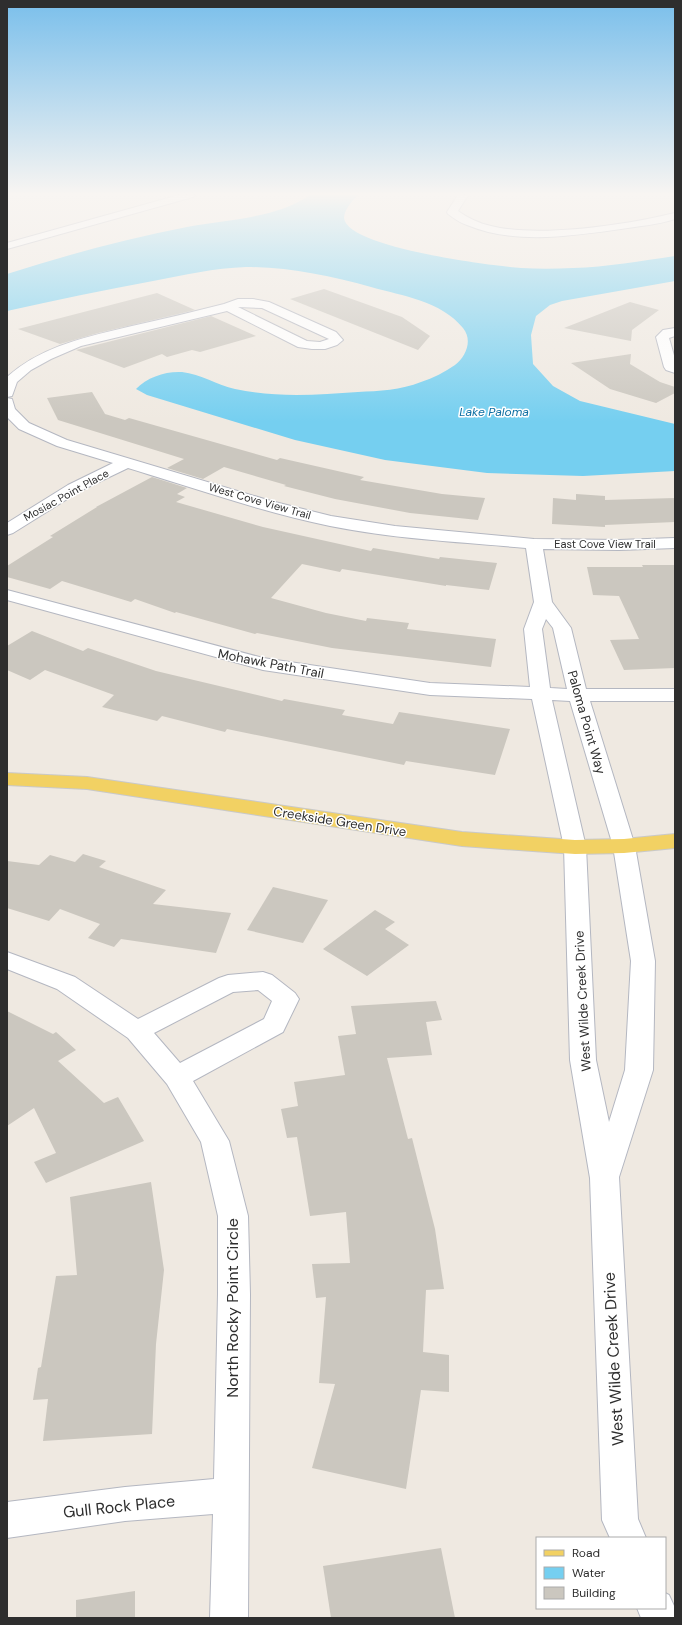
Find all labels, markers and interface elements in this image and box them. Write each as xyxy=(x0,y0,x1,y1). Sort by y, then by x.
water label: Lake Paloma xyxy=(459,404,529,420)
street label: Mosiac Point Place xyxy=(21,466,111,524)
street label: West Cove View Trail xyxy=(207,480,313,522)
street label: East Cove View Trail xyxy=(554,537,656,551)
street label: Mohawk Path Trail xyxy=(216,645,325,682)
street label: Paloma Point Way xyxy=(564,668,609,776)
street label: Creekside Green Drive xyxy=(272,803,408,840)
street label: West Wilde Creek Drive xyxy=(570,930,595,1072)
street label: North Rocky Point Circle xyxy=(222,1218,243,1398)
street label: West Wilde Creek Drive xyxy=(598,1272,629,1446)
street label: Gull Rock Place xyxy=(62,1490,176,1523)
legend xyxy=(536,1537,666,1609)
text: Road xyxy=(572,1545,600,1561)
text: Water xyxy=(572,1565,606,1581)
text: Building xyxy=(572,1585,616,1601)

